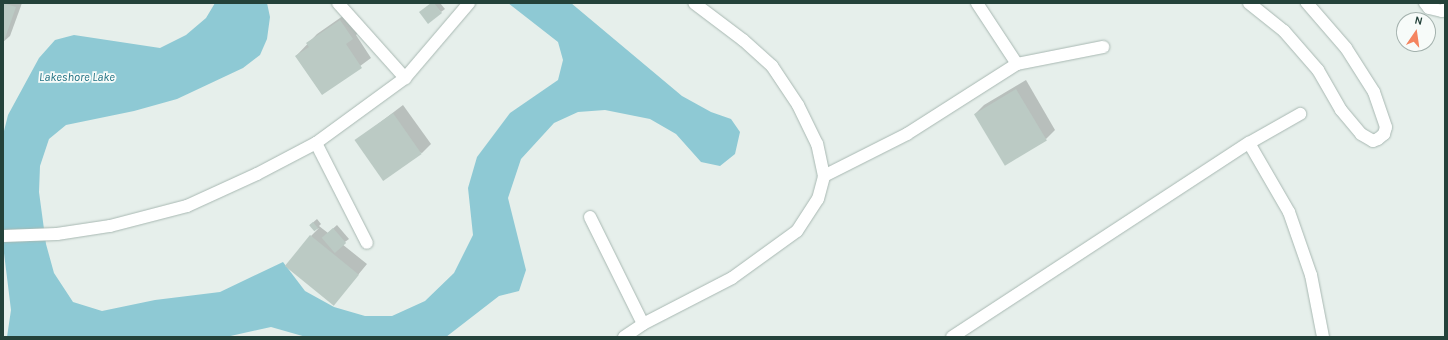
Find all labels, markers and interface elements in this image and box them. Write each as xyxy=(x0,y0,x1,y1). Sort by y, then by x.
north arrow xyxy=(1396,12,1436,52)
text: N xyxy=(1413,14,1424,28)
water label: Lakeshore Lake xyxy=(39,71,115,85)

